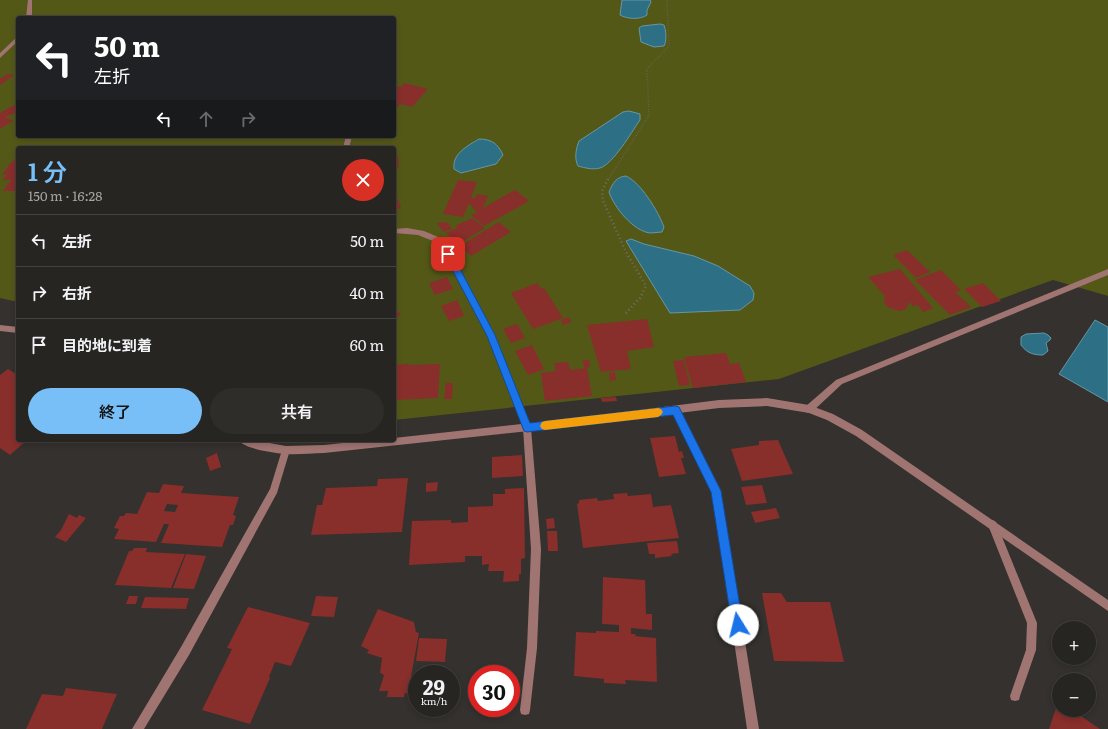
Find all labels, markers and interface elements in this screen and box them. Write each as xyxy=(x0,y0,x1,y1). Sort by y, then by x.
text: 50 m xyxy=(94,24,160,66)
icon: left xyxy=(28,32,80,84)
text: 左折 xyxy=(94,62,130,89)
icon: left xyxy=(153,108,175,130)
icon: ahead xyxy=(195,108,217,130)
icon: right xyxy=(237,108,259,130)
text: 1 分 xyxy=(28,153,67,188)
button: close xyxy=(342,159,384,201)
text: 150 m · 16:28 xyxy=(28,186,102,205)
text: 左折 xyxy=(62,229,92,252)
text: 50 m xyxy=(350,229,384,252)
icon: left xyxy=(28,230,50,252)
pin xyxy=(431,237,465,271)
icon: arrive xyxy=(437,243,459,265)
text: 右折 xyxy=(62,281,92,304)
text: 40 m xyxy=(350,281,384,304)
icon: right xyxy=(28,282,50,304)
text: 目的地に到着 xyxy=(62,333,152,356)
text: 60 m xyxy=(350,333,384,356)
icon: arrive xyxy=(28,334,50,356)
button: 終了 xyxy=(28,388,202,434)
button: 共有 xyxy=(210,388,384,434)
position arrow xyxy=(717,604,759,646)
map controls xyxy=(1052,621,1096,717)
button: + xyxy=(1052,621,1096,665)
speed limit sign: 30 xyxy=(468,665,520,717)
text: 29 xyxy=(423,671,445,701)
button: − xyxy=(1052,673,1096,717)
text: km/h xyxy=(421,693,447,708)

